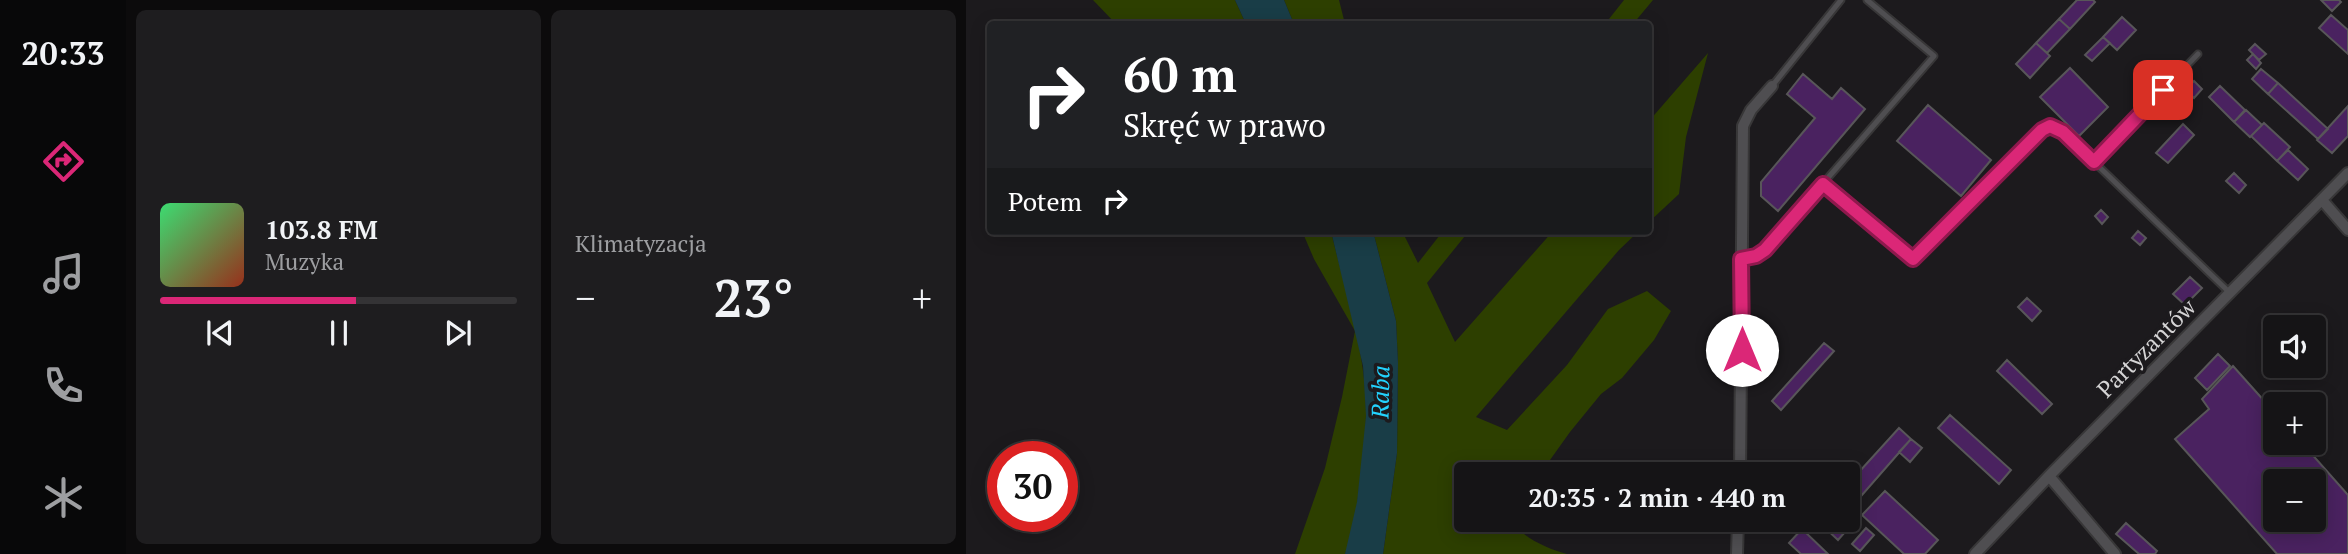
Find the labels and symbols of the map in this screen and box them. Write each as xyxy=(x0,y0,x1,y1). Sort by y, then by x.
pin xyxy=(2133,60,2193,120)
street label: Partyzantów xyxy=(2090,292,2202,404)
position arrow xyxy=(1705,313,1779,387)
water label: Raba xyxy=(1364,365,1396,420)
speed limit sign: 30 xyxy=(987,441,1078,532)

